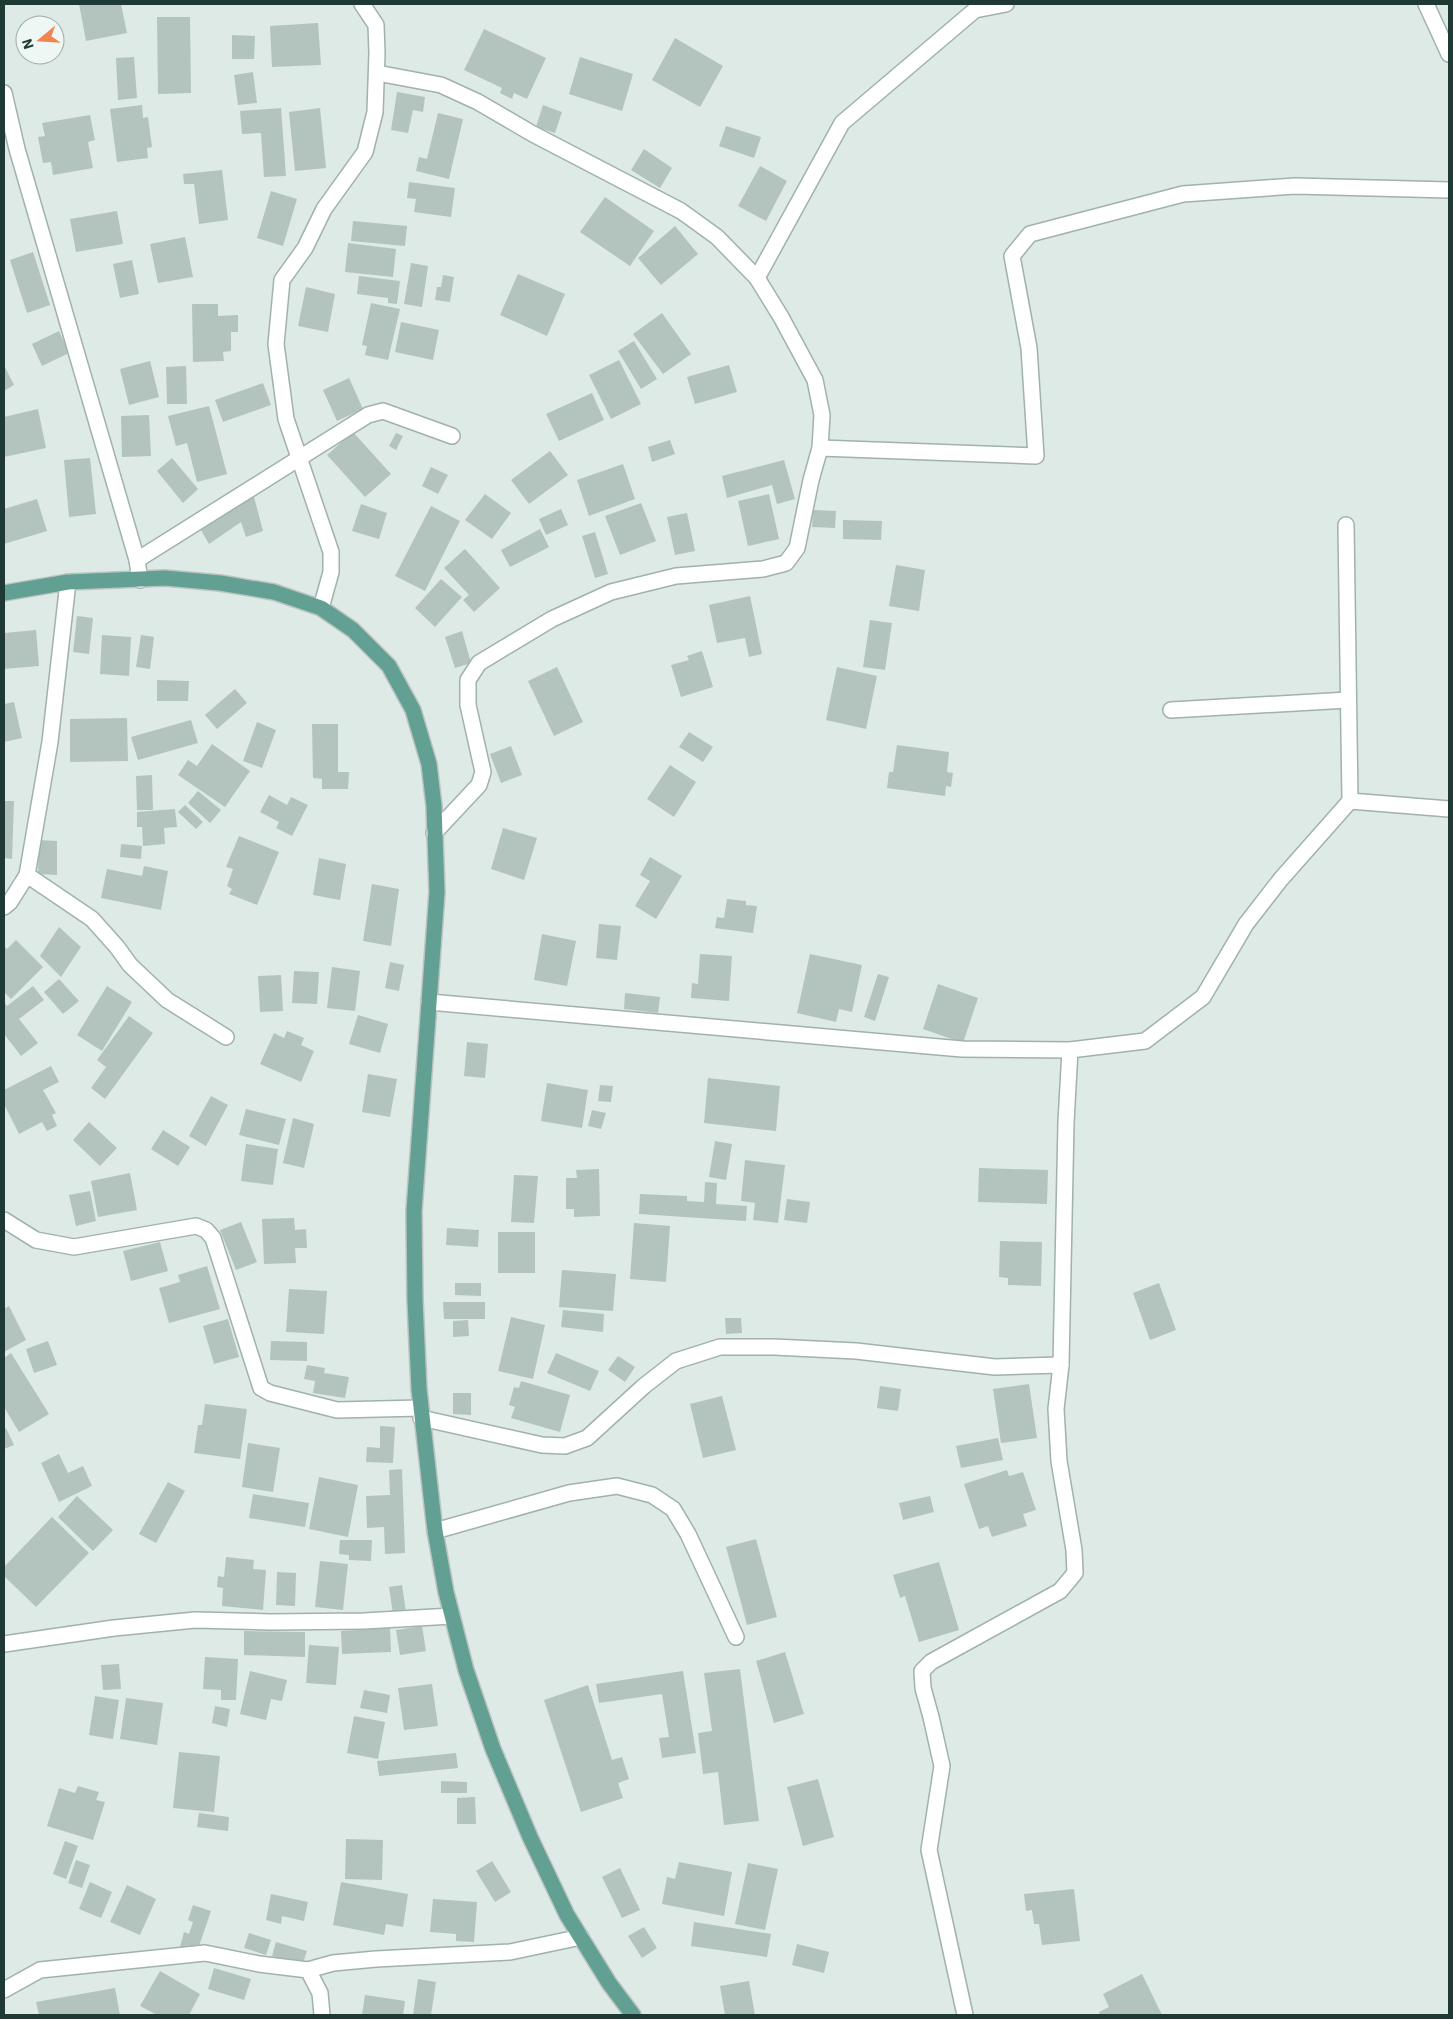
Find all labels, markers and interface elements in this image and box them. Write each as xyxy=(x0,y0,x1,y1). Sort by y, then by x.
north arrow xyxy=(15,15,65,65)
text: N xyxy=(18,36,38,52)

